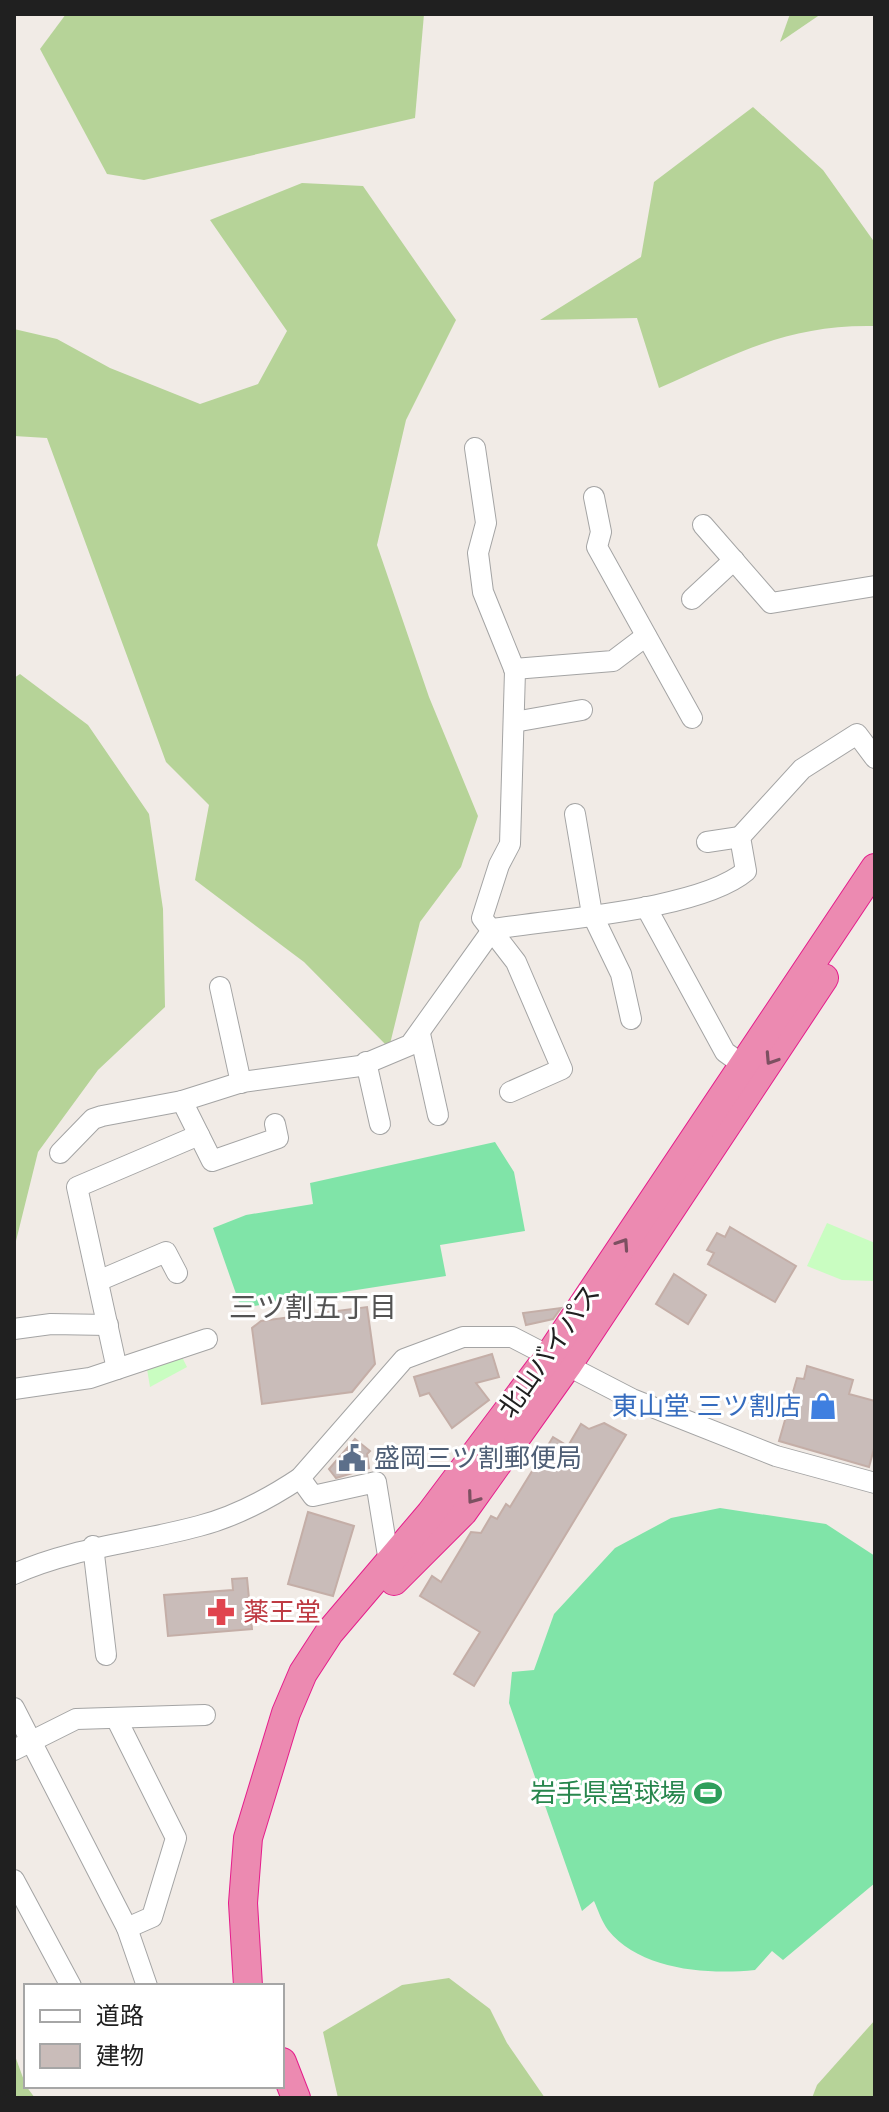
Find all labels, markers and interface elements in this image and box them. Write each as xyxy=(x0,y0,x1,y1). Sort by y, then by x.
one-way arrow xyxy=(766,1050,781,1065)
one-way arrow xyxy=(613,1239,628,1253)
street label: 北山バイパス xyxy=(492,1279,606,1423)
district label: 三ツ割五丁目 xyxy=(229,1292,397,1323)
place label: 東山堂 三ツ割店 xyxy=(612,1391,801,1421)
shop icon: 東山堂 三ツ割店 xyxy=(808,1391,838,1421)
public building icon: 盛岡三ツ割郵便局 xyxy=(337,1443,367,1473)
place label: 盛岡三ツ割郵便局 xyxy=(374,1443,582,1473)
one-way arrow xyxy=(468,1489,482,1504)
pharmacy icon: 薬王堂 xyxy=(206,1597,236,1627)
place label: 薬王堂 xyxy=(243,1597,321,1627)
place label: 岩手県営球場 xyxy=(530,1778,686,1808)
sports icon: 岩手県営球場 xyxy=(693,1778,723,1808)
legend xyxy=(24,1984,284,2088)
text: 道路 xyxy=(96,2002,144,2029)
text: 建物 xyxy=(96,2042,144,2069)

